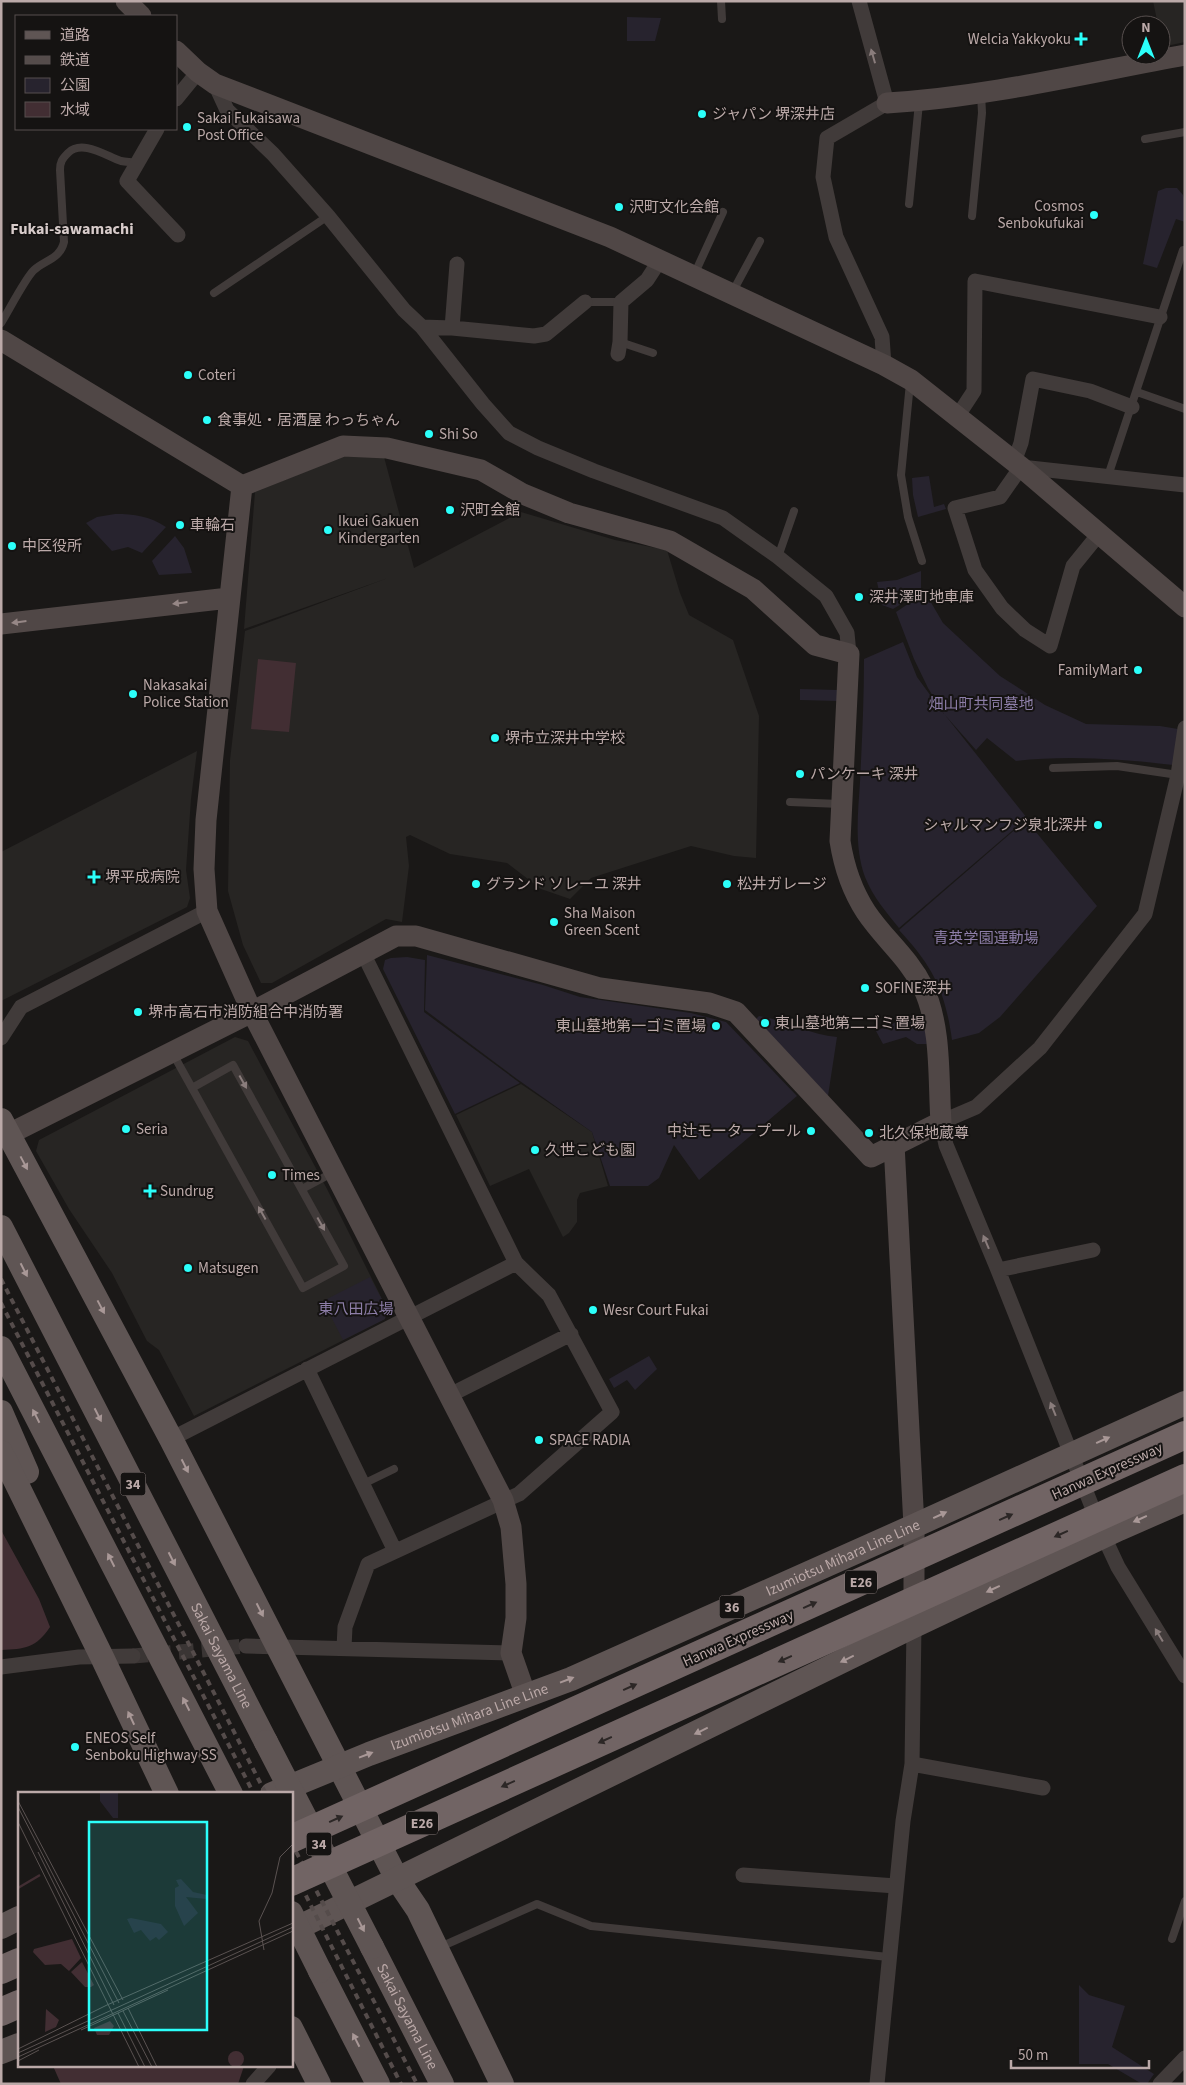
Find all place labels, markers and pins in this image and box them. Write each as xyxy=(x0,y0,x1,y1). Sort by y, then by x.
place label: Welcia Yakkyoku xyxy=(968,29,1071,50)
marker: Welcia Yakkyoku xyxy=(1075,33,1087,45)
place label: ジャパン 堺深井店 xyxy=(712,104,835,125)
place label: Sakai Fukaisawa Post Office xyxy=(197,108,300,146)
marker: ジャパン 堺深井店 xyxy=(696,108,708,120)
marker: Sakai Fukaisawa Post Office xyxy=(181,121,193,133)
place label: Cosmos Senbokufukai xyxy=(997,196,1084,234)
place label: 沢町文化会館 xyxy=(629,197,719,218)
marker: 沢町文化会館 xyxy=(613,201,625,213)
marker: Cosmos Senbokufukai xyxy=(1088,209,1100,221)
place label: Coteri xyxy=(198,365,236,386)
marker: Coteri xyxy=(182,369,194,381)
place label: 食事処・居酒屋 わっちゃん xyxy=(217,410,400,431)
marker: 食事処・居酒屋 わっちゃん xyxy=(201,414,213,426)
place label: Shi So xyxy=(439,424,478,445)
marker: Shi So xyxy=(423,428,435,440)
place label: 沢町会館 xyxy=(460,500,520,521)
marker: 沢町会館 xyxy=(444,504,456,516)
place label: Ikuei Gakuen Kindergarten xyxy=(338,511,420,549)
place label: 車輪石 xyxy=(190,515,235,536)
marker: 車輪石 xyxy=(174,519,186,531)
marker: Ikuei Gakuen Kindergarten xyxy=(322,524,334,536)
place label: 中区役所 xyxy=(22,536,82,557)
marker: 中区役所 xyxy=(6,540,18,552)
place label: 深井澤町地車庫 xyxy=(869,587,974,608)
marker: 深井澤町地車庫 xyxy=(853,591,865,603)
place label: FamilyMart xyxy=(1058,660,1128,681)
marker: FamilyMart xyxy=(1132,664,1144,676)
place label: Nakasakai Police Station xyxy=(143,675,229,713)
marker: Nakasakai Police Station xyxy=(127,688,139,700)
place label: 堺市立深井中学校 xyxy=(505,728,625,749)
marker: 堺市立深井中学校 xyxy=(489,732,501,744)
place label: パンケーキ 深井 xyxy=(810,764,919,785)
marker: パンケーキ 深井 xyxy=(794,768,806,780)
place label: シャルマンフジ泉北深井 xyxy=(923,815,1088,836)
marker: シャルマンフジ泉北深井 xyxy=(1092,819,1104,831)
place label: 堺平成病院 xyxy=(105,867,180,888)
marker: 堺平成病院 xyxy=(87,870,101,884)
place label: グランド ソレーユ 深井 xyxy=(486,874,642,895)
place label: 松井ガレージ xyxy=(737,874,827,895)
marker: グランド ソレーユ 深井 xyxy=(470,878,482,890)
marker: 松井ガレージ xyxy=(721,878,733,890)
place label: Sha Maison Green Scent xyxy=(564,903,640,941)
marker: Sha Maison Green Scent xyxy=(548,916,560,928)
place label: SOFINE深井 xyxy=(875,978,952,999)
marker: SOFINE深井 xyxy=(859,982,871,994)
place label: 堺市高石市消防組合中消防署 xyxy=(148,1002,343,1023)
marker: 堺市高石市消防組合中消防署 xyxy=(132,1006,144,1018)
place label: 東山墓地第二ゴミ置場 xyxy=(775,1013,925,1034)
place label: 東山墓地第一ゴミ置場 xyxy=(556,1016,706,1037)
marker: 東山墓地第二ゴミ置場 xyxy=(759,1017,771,1029)
marker: 東山墓地第一ゴミ置場 xyxy=(710,1020,722,1032)
place label: Seria xyxy=(136,1119,168,1140)
place label: 中辻モータープール xyxy=(667,1121,801,1142)
marker: Seria xyxy=(120,1123,132,1135)
place label: 北久保地蔵尊 xyxy=(879,1123,969,1144)
marker: 中辻モータープール xyxy=(805,1125,817,1137)
marker: 北久保地蔵尊 xyxy=(863,1127,875,1139)
place label: 久世こども園 xyxy=(545,1140,635,1161)
marker: 久世こども園 xyxy=(529,1144,541,1156)
place label: Times xyxy=(282,1165,320,1186)
marker: Times xyxy=(266,1169,278,1181)
place label: Sundrug xyxy=(160,1181,214,1202)
marker: Sundrug xyxy=(144,1185,156,1197)
place label: Matsugen xyxy=(198,1258,259,1279)
marker: Matsugen xyxy=(182,1262,194,1274)
place label: Wesr Court Fukai xyxy=(603,1300,709,1321)
marker: Wesr Court Fukai xyxy=(587,1304,599,1316)
place label: SPACE RADIA xyxy=(549,1430,631,1451)
marker: SPACE RADIA xyxy=(533,1434,545,1446)
place label: ENEOS Self Senboku Highway SS xyxy=(85,1728,217,1766)
marker: ENEOS Self Senboku Highway SS xyxy=(69,1741,81,1753)

